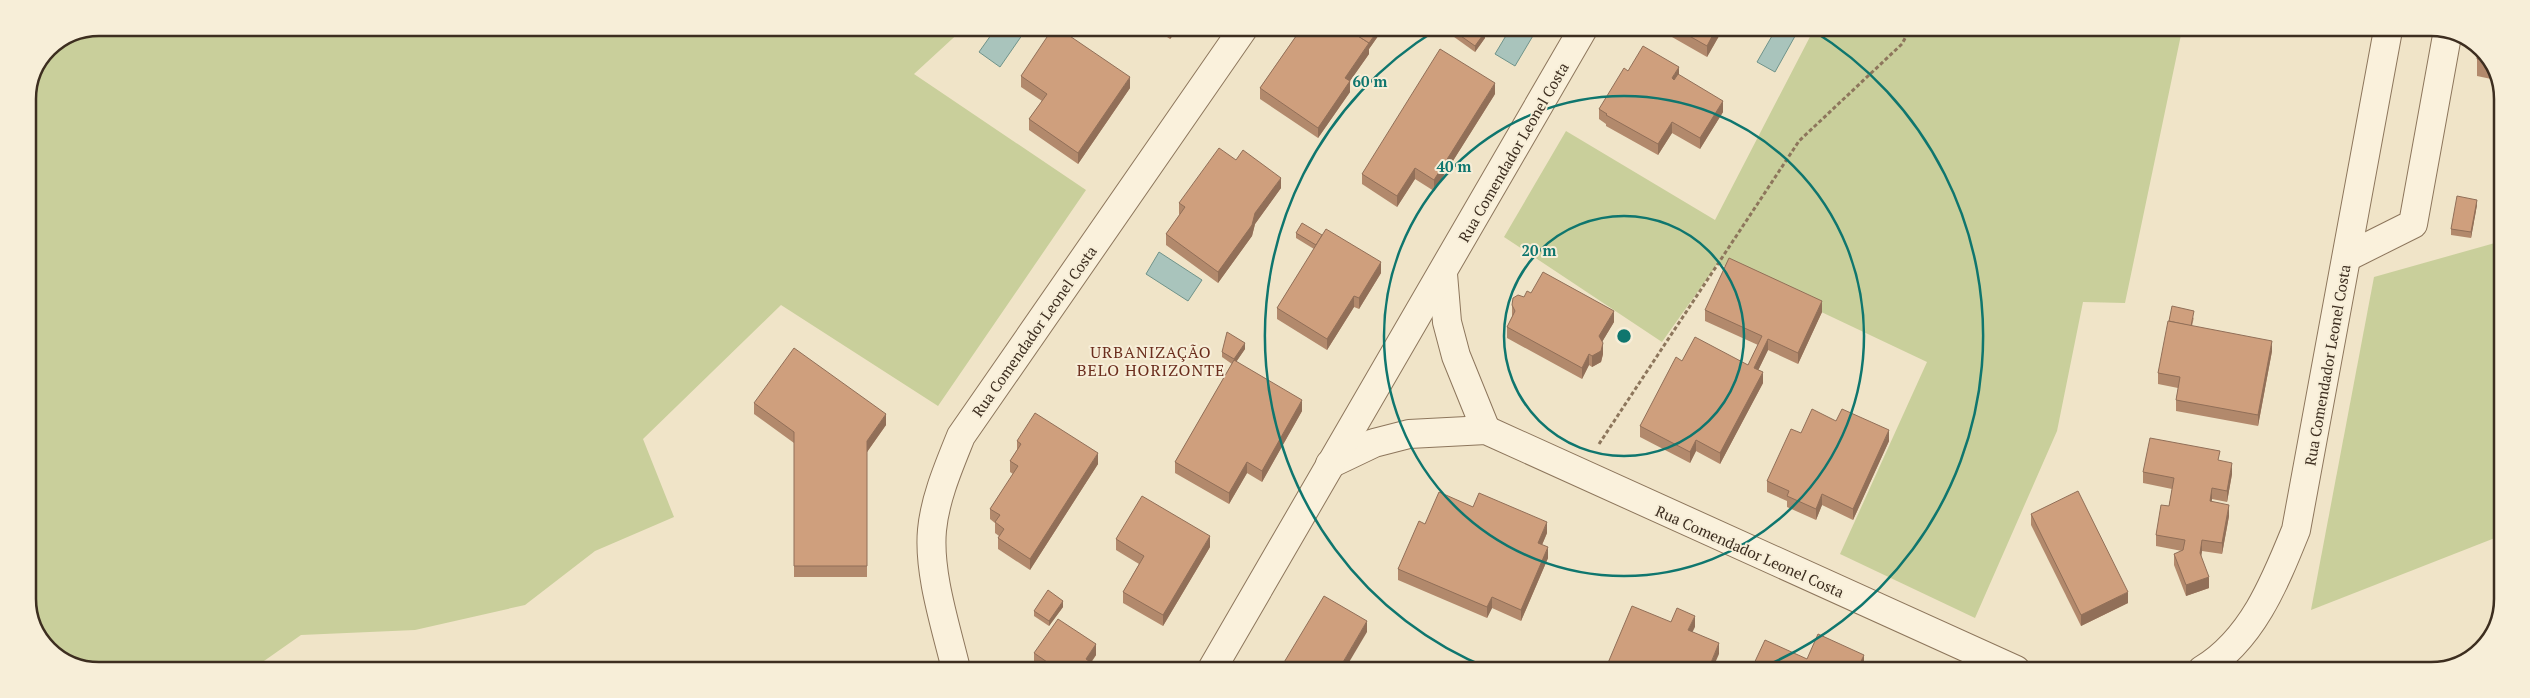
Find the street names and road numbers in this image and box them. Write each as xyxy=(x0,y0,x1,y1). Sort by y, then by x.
street label: Rua Comendador Leonel Costa xyxy=(1453,58,1573,245)
street label: Rua Comendador Leonel Costa xyxy=(967,241,1101,420)
street label: Rua Comendador Leonel Costa xyxy=(2299,262,2355,467)
street label: Rua Comendador Leonel Costa xyxy=(1653,500,1848,602)

